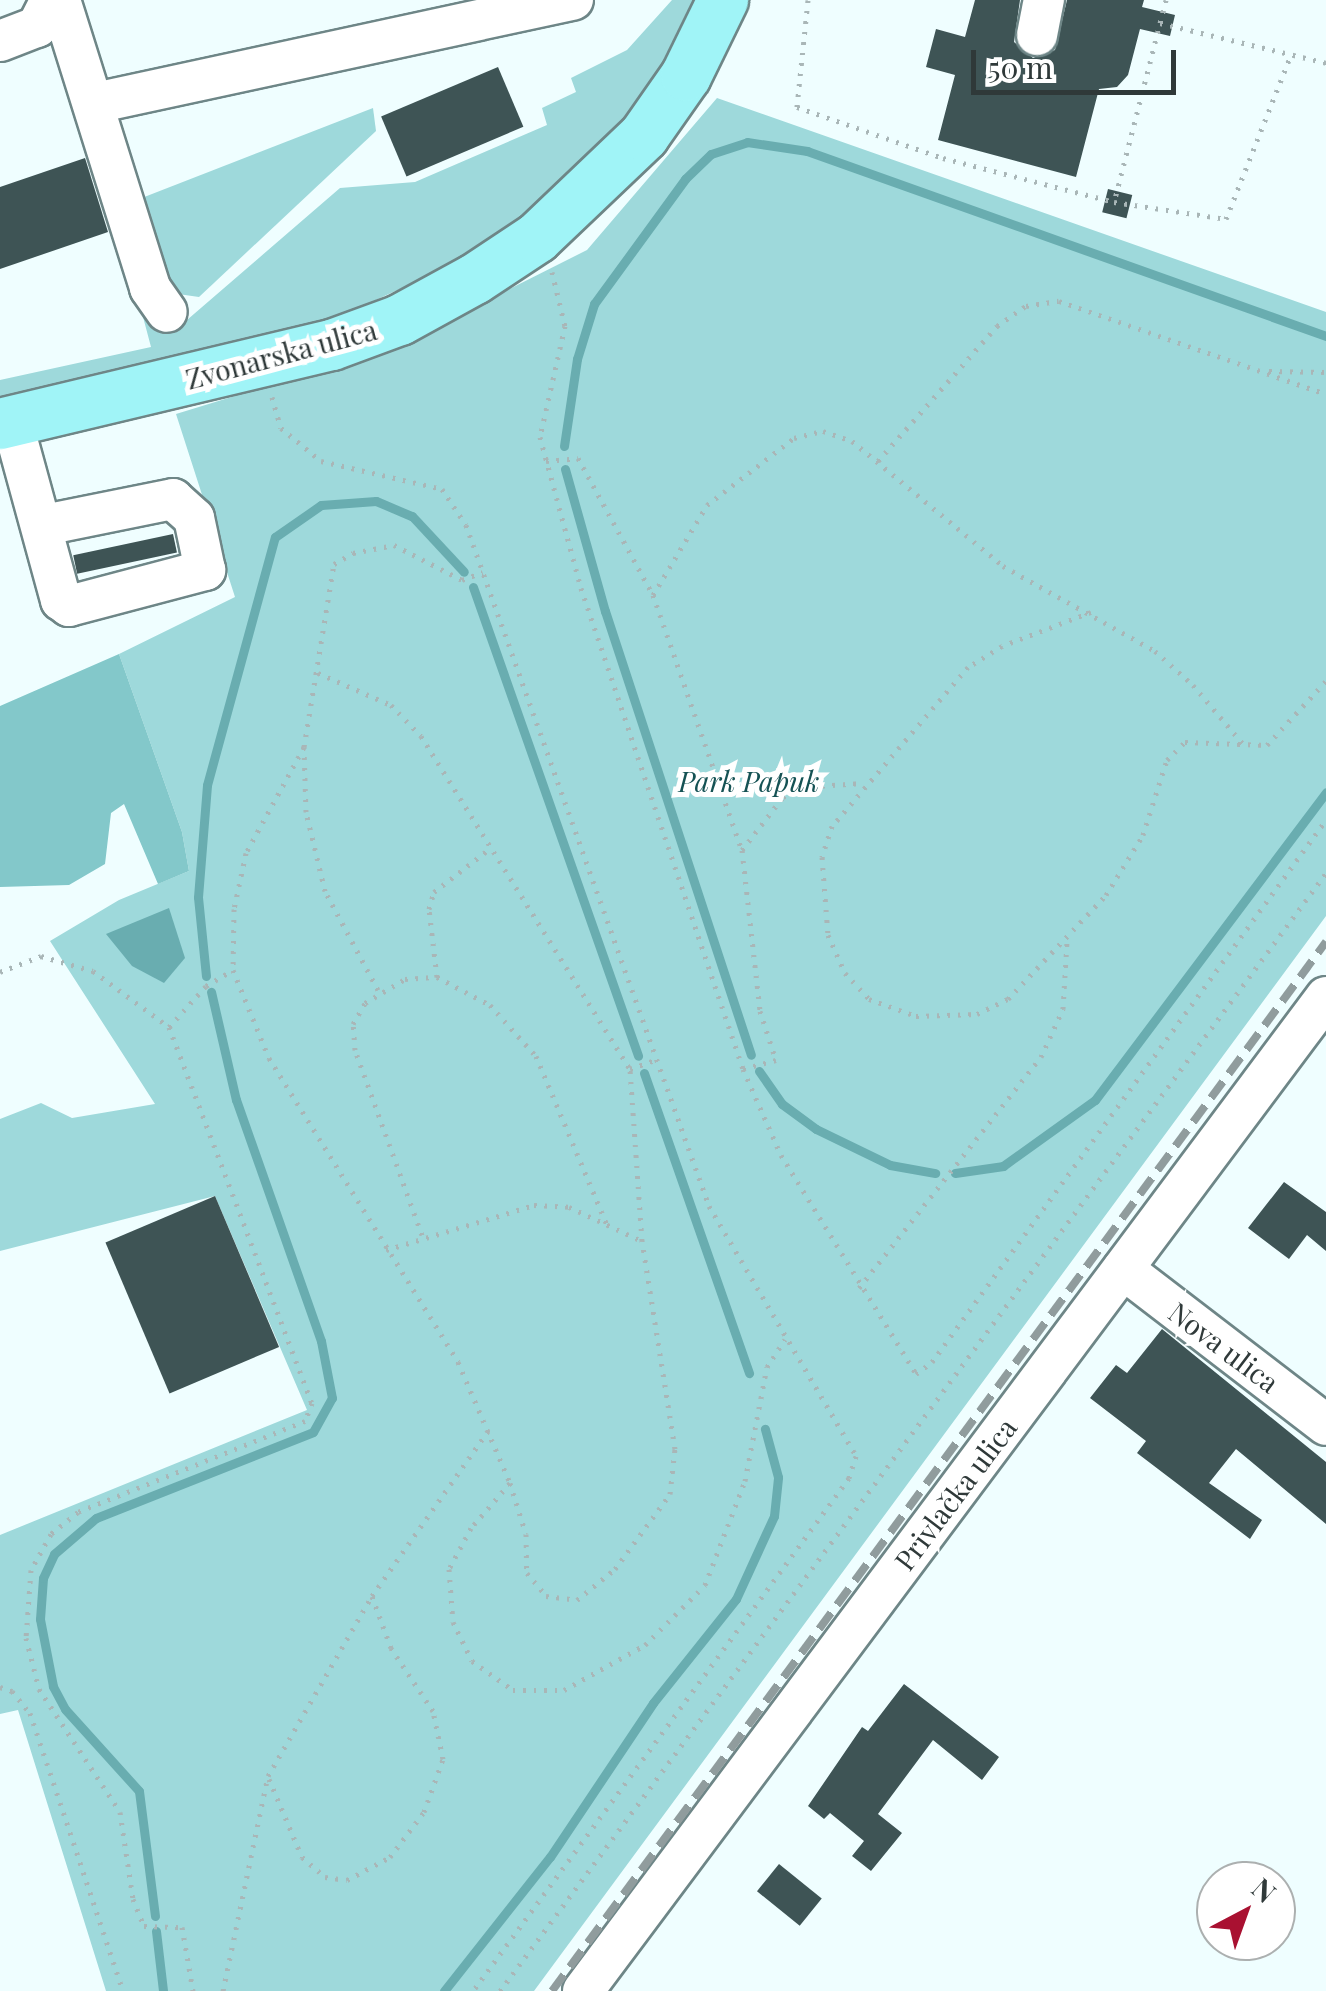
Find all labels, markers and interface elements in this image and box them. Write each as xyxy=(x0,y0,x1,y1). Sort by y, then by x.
scale bar xyxy=(976,30,1181,92)
text: 50 m xyxy=(988,47,1053,87)
street label: Zvonarska ulica xyxy=(182,312,380,396)
park label: Park Papuk xyxy=(679,764,819,798)
street label: Nova ulica xyxy=(1162,1295,1286,1399)
street label: Privlačka ulica xyxy=(887,1411,1023,1577)
north arrow xyxy=(1196,1861,1296,1961)
text: N xyxy=(1245,1869,1284,1910)

